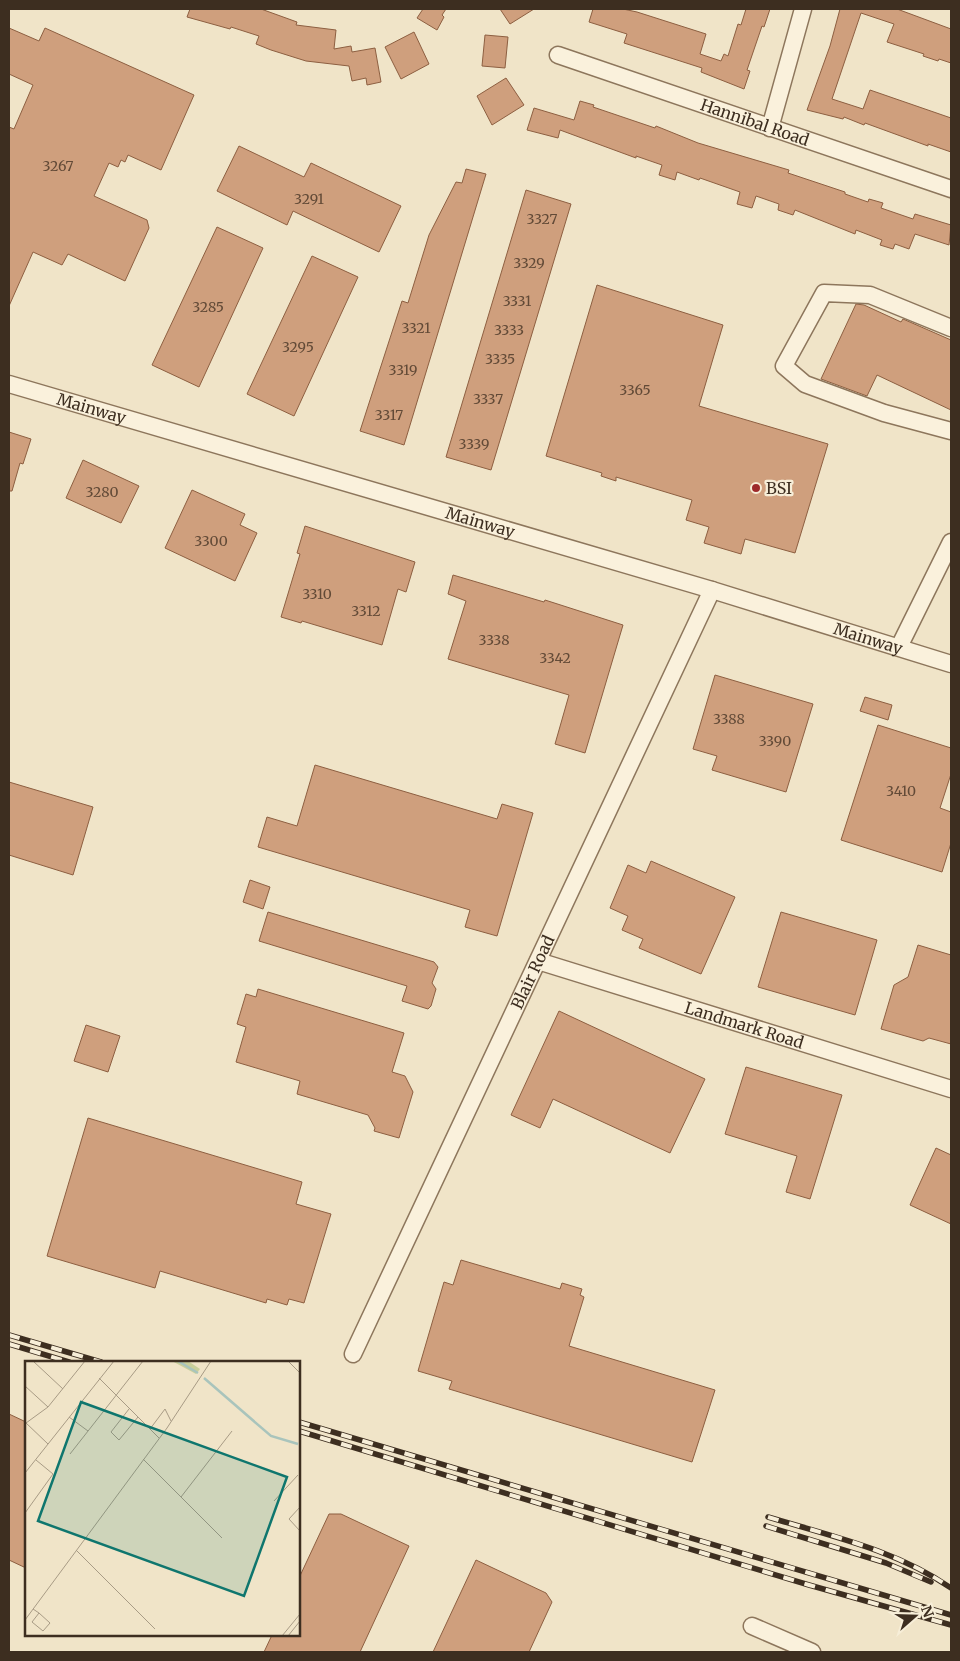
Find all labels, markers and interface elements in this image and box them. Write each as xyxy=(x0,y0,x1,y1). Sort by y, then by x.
street label: Hannibal Road xyxy=(698,94,812,150)
house number: 3267 xyxy=(43,157,73,175)
house number: 3291 xyxy=(294,190,324,208)
house number: 3327 xyxy=(527,210,557,228)
house number: 3329 xyxy=(513,254,545,272)
house number: 3331 xyxy=(503,292,531,310)
house number: 3285 xyxy=(192,298,224,316)
house number: 3321 xyxy=(401,319,431,337)
house number: 3333 xyxy=(494,321,524,339)
house number: 3295 xyxy=(282,338,314,356)
house number: 3335 xyxy=(485,350,515,368)
house number: 3319 xyxy=(389,361,417,379)
house number: 3365 xyxy=(619,381,651,399)
street label: Mainway xyxy=(55,389,129,428)
house number: 3337 xyxy=(473,390,503,408)
house number: 3317 xyxy=(375,406,403,424)
house number: 3339 xyxy=(459,435,489,453)
place label: BSI xyxy=(766,478,792,498)
marker: BSI xyxy=(750,482,762,494)
house number: 3280 xyxy=(85,483,119,501)
street label: Mainway xyxy=(443,502,518,542)
house number: 3300 xyxy=(194,532,228,550)
house number: 3310 xyxy=(302,585,332,603)
house number: 3312 xyxy=(351,602,381,620)
street label: Mainway xyxy=(831,618,906,659)
house number: 3338 xyxy=(479,631,509,649)
house number: 3342 xyxy=(539,649,571,667)
house number: 3388 xyxy=(713,710,745,728)
house number: 3390 xyxy=(759,732,791,750)
house number: 3410 xyxy=(886,782,916,800)
street label: Blair Road xyxy=(507,932,559,1012)
street label: Landmark Road xyxy=(682,997,807,1053)
inset map xyxy=(25,1361,300,1636)
north arrow xyxy=(890,1591,940,1641)
text: N xyxy=(917,1603,938,1620)

